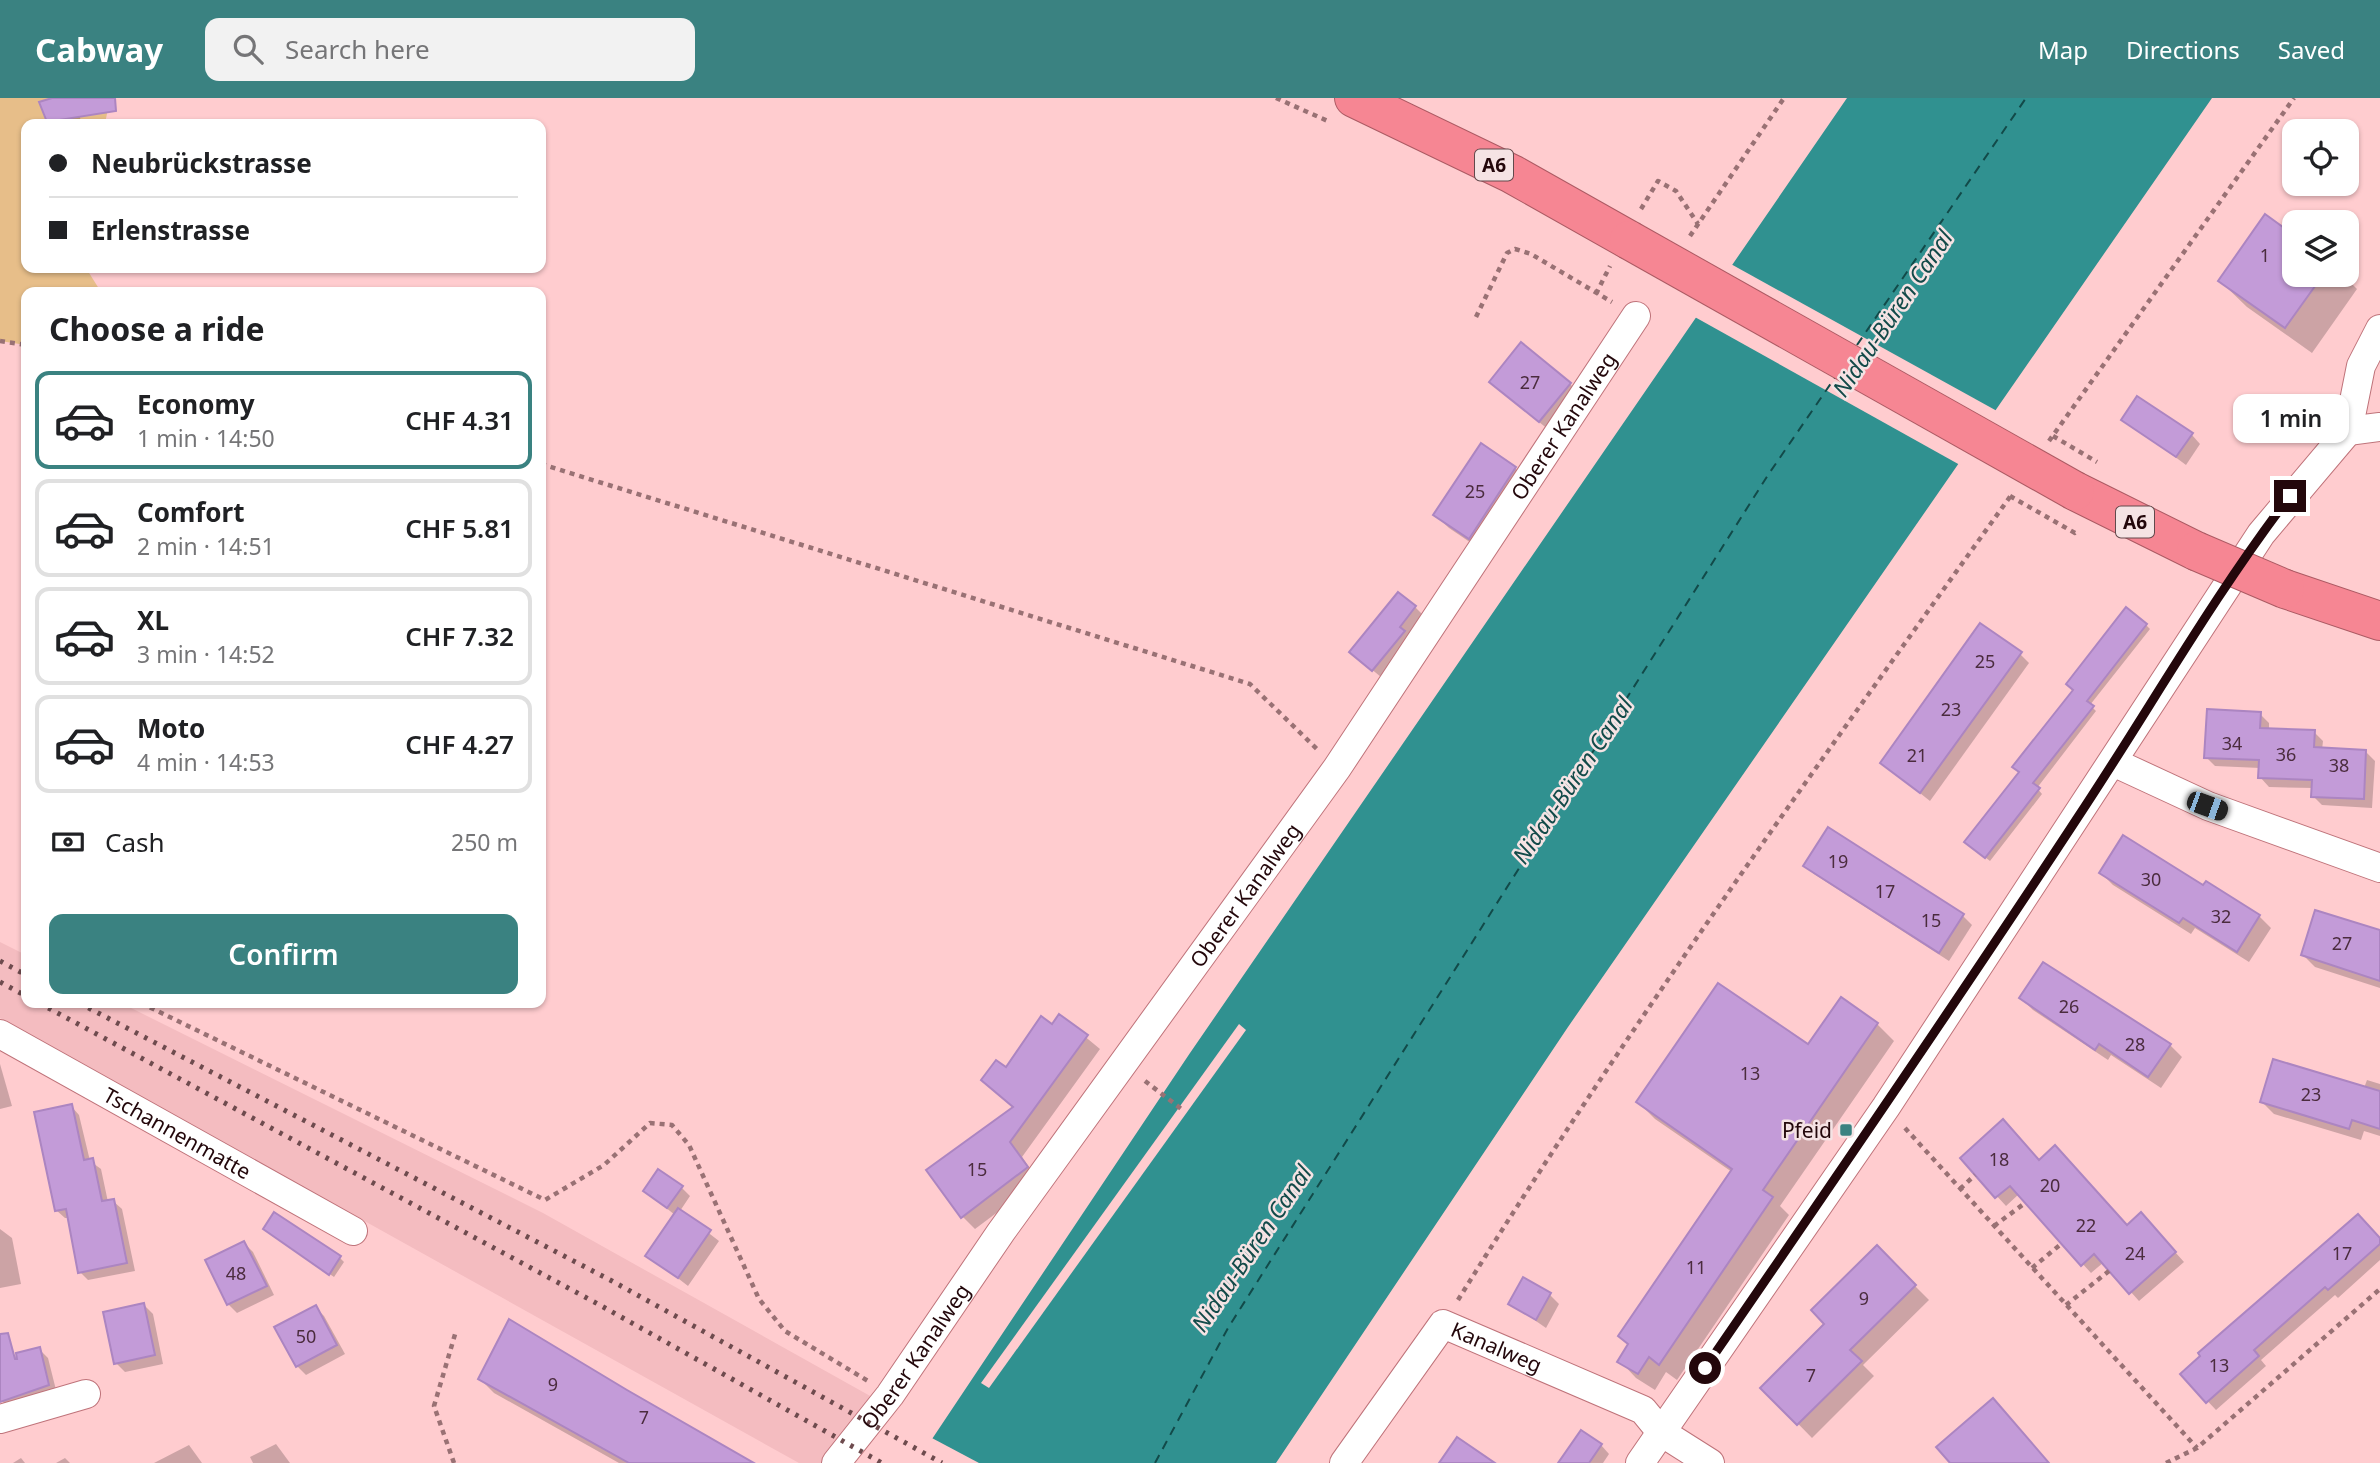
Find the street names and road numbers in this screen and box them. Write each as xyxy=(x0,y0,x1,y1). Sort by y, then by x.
road number: A6 xyxy=(1475,150,1513,180)
street label: Oberer Kanalweg xyxy=(1504,347,1622,505)
road number: A6 xyxy=(2116,506,2154,538)
street label: Oberer Kanalweg xyxy=(1183,817,1307,973)
street label: Tschannenmatte xyxy=(99,1081,256,1185)
street label: Oberer Kanalweg xyxy=(854,1278,976,1435)
street label: Kanalweg xyxy=(1447,1315,1546,1379)

